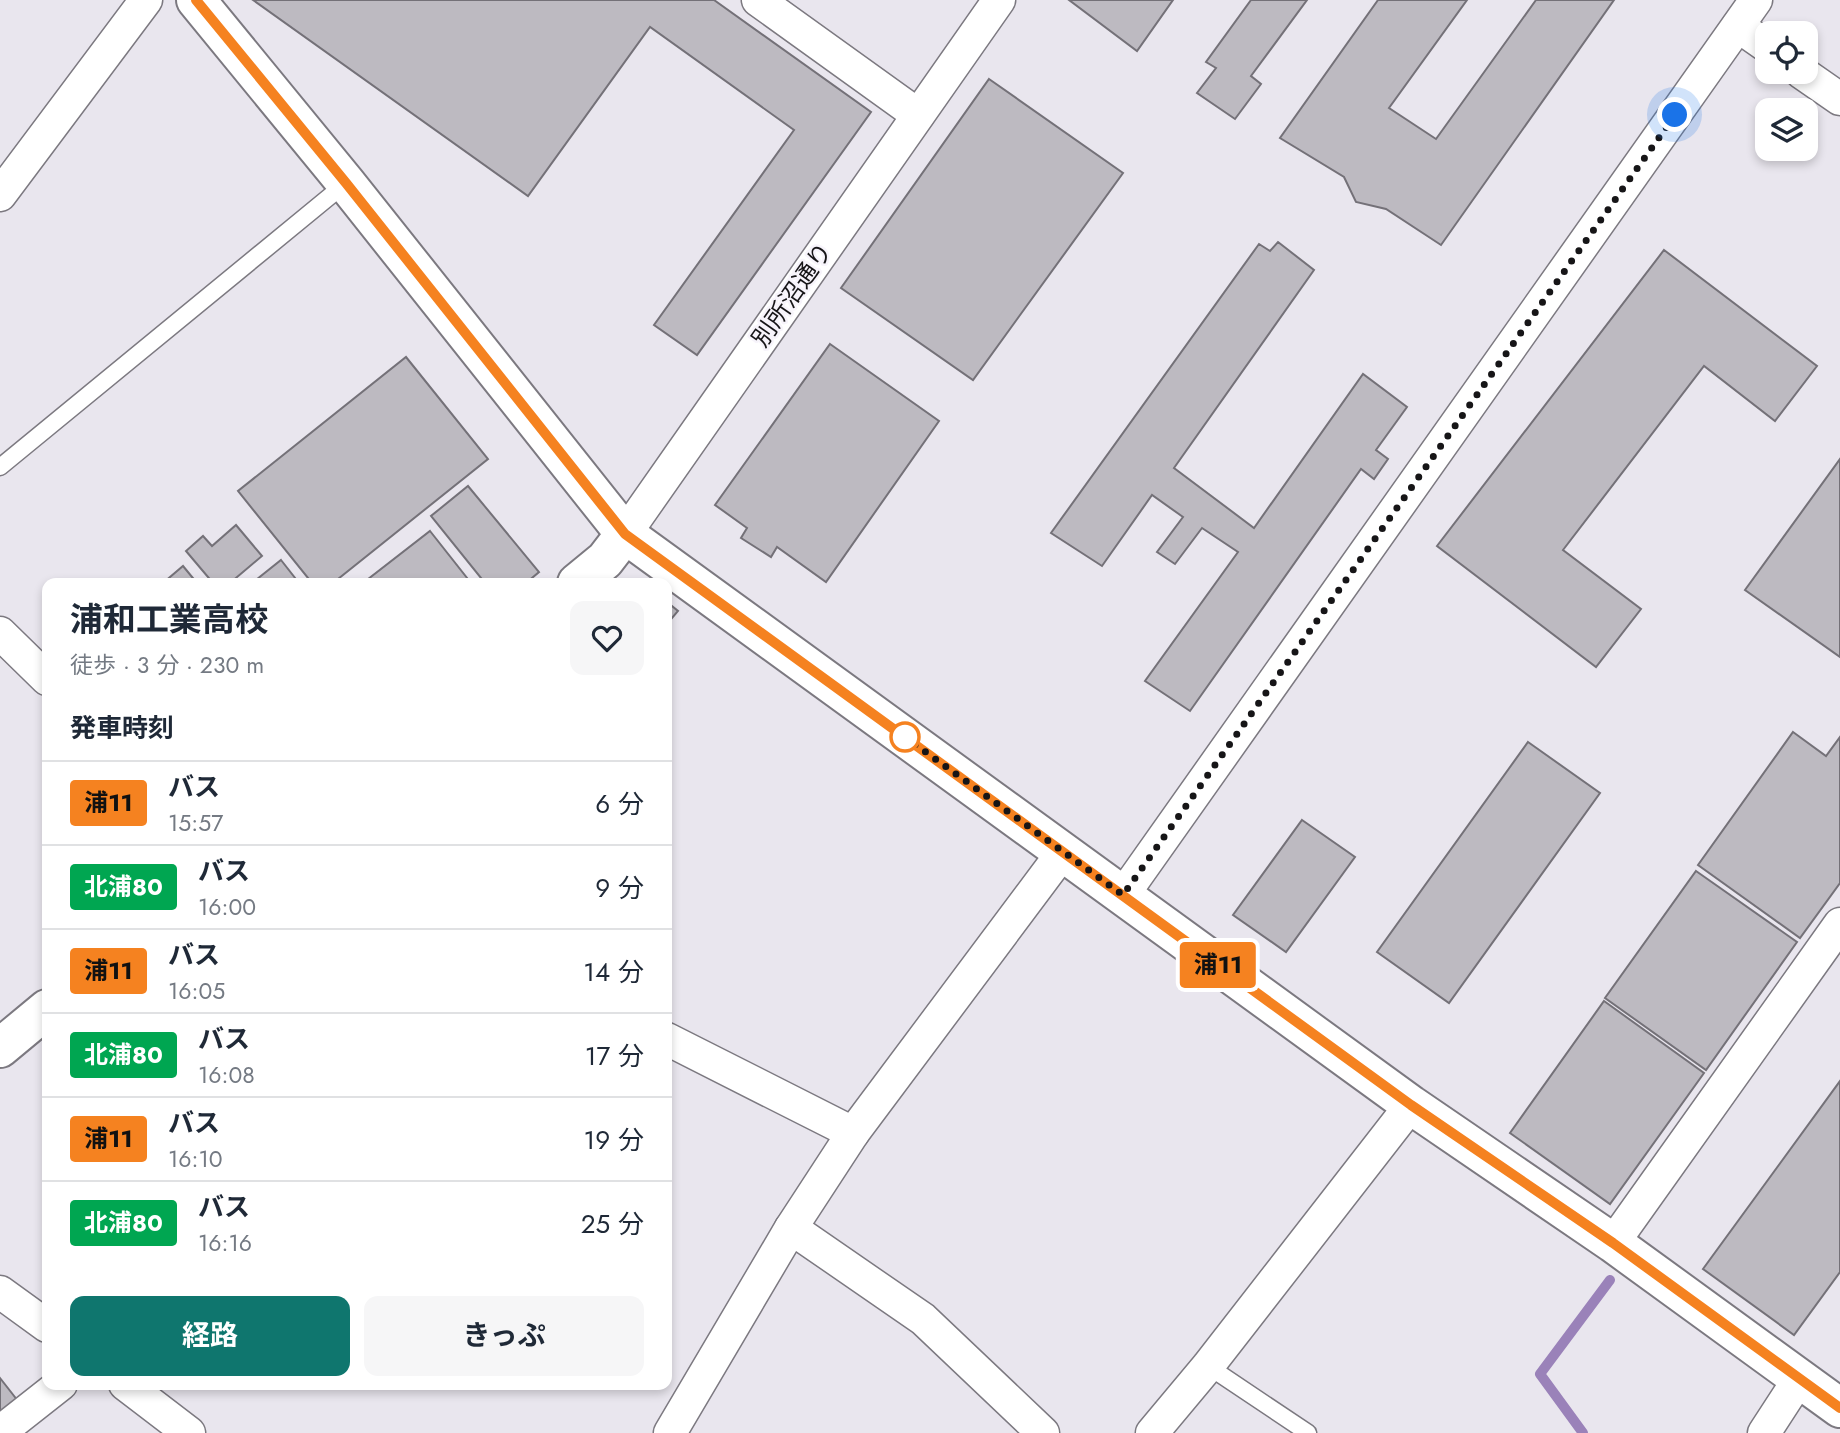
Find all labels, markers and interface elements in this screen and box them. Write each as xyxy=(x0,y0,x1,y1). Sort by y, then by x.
map controls xyxy=(1755,21,1818,161)
button: locate xyxy=(1755,21,1818,84)
your location xyxy=(1657,97,1692,132)
button: layers xyxy=(1755,98,1818,161)
street label: 別所沼通り xyxy=(743,236,840,354)
text: 浦和工業高校 xyxy=(70,596,268,643)
button: heart xyxy=(570,601,644,675)
text: 徒歩 · 3 分 · 230 m xyxy=(70,648,264,682)
text: 発車時刻 xyxy=(70,709,174,747)
unlabelled marker xyxy=(890,722,920,752)
text: バス xyxy=(168,768,220,806)
text: 浦11 xyxy=(84,785,133,820)
text: 6 分 xyxy=(595,785,644,823)
text: 15:57 xyxy=(168,806,223,840)
text: バス xyxy=(198,852,250,890)
text: 北浦80 xyxy=(84,869,163,904)
text: 9 分 xyxy=(595,869,644,907)
text: 16:00 xyxy=(198,890,256,924)
text: バス xyxy=(168,936,220,974)
line badge: 浦11 xyxy=(1178,942,1258,988)
text: 浦11 xyxy=(1194,947,1242,982)
text: 浦11 xyxy=(84,953,133,988)
text: 14 分 xyxy=(583,953,644,991)
text: 16:05 xyxy=(168,974,225,1008)
text: バス xyxy=(198,1020,250,1058)
text: 北浦80 xyxy=(84,1037,163,1072)
text: 17 分 xyxy=(585,1037,644,1075)
text: 16:08 xyxy=(198,1058,255,1092)
text: バス xyxy=(168,1104,220,1142)
text: 浦11 xyxy=(84,1121,133,1156)
text: 19 分 xyxy=(584,1121,644,1159)
text: 16:10 xyxy=(168,1142,223,1176)
text: バス xyxy=(198,1188,250,1226)
text: 北浦80 xyxy=(84,1205,163,1240)
text: 25 分 xyxy=(581,1205,644,1243)
text: 16:16 xyxy=(198,1226,252,1260)
button: 経路 xyxy=(70,1296,350,1376)
button: きっぷ xyxy=(364,1296,644,1376)

